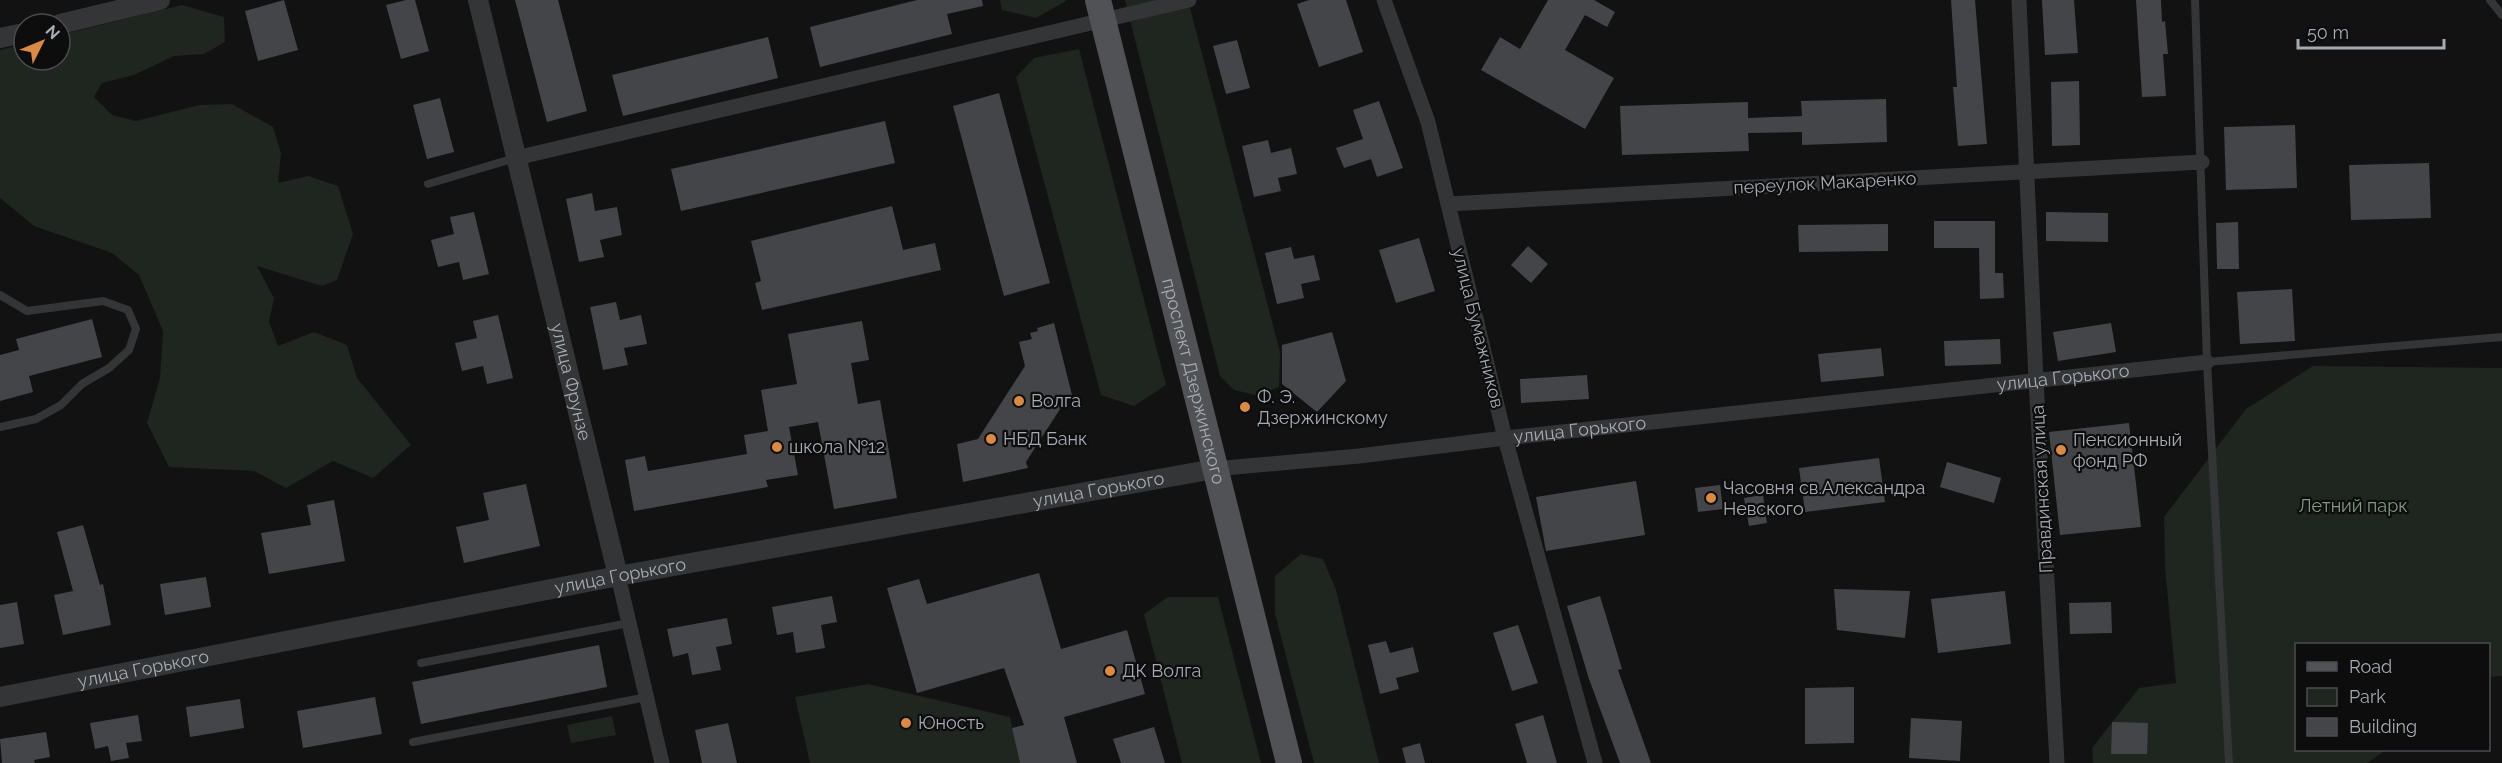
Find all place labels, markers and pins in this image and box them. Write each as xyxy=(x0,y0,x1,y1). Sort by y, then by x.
place label: Ф. Э. Дзержинскому xyxy=(1257,386,1388,428)
place label: Волга xyxy=(1031,390,1081,411)
marker: Волга xyxy=(1012,394,1026,408)
marker: Ф. Э. Дзержинскому xyxy=(1238,400,1252,414)
place label: НБД Банк xyxy=(1003,428,1087,449)
place label: Пенсионный фонд РФ xyxy=(2073,429,2182,471)
marker: НБД Банк xyxy=(984,432,998,446)
place label: школа №12 xyxy=(789,436,885,457)
marker: школа №12 xyxy=(770,440,784,454)
marker: Пенсионный фонд РФ xyxy=(2054,443,2068,457)
place label: Часовня св.Александра Невского xyxy=(1723,477,1925,519)
marker: Часовня св.Александра Невского xyxy=(1704,491,1718,505)
place label: ДК Волга xyxy=(1122,660,1201,681)
marker: ДК Волга xyxy=(1103,664,1117,678)
place label: Юность xyxy=(918,712,984,733)
marker: Юность xyxy=(899,716,913,730)

